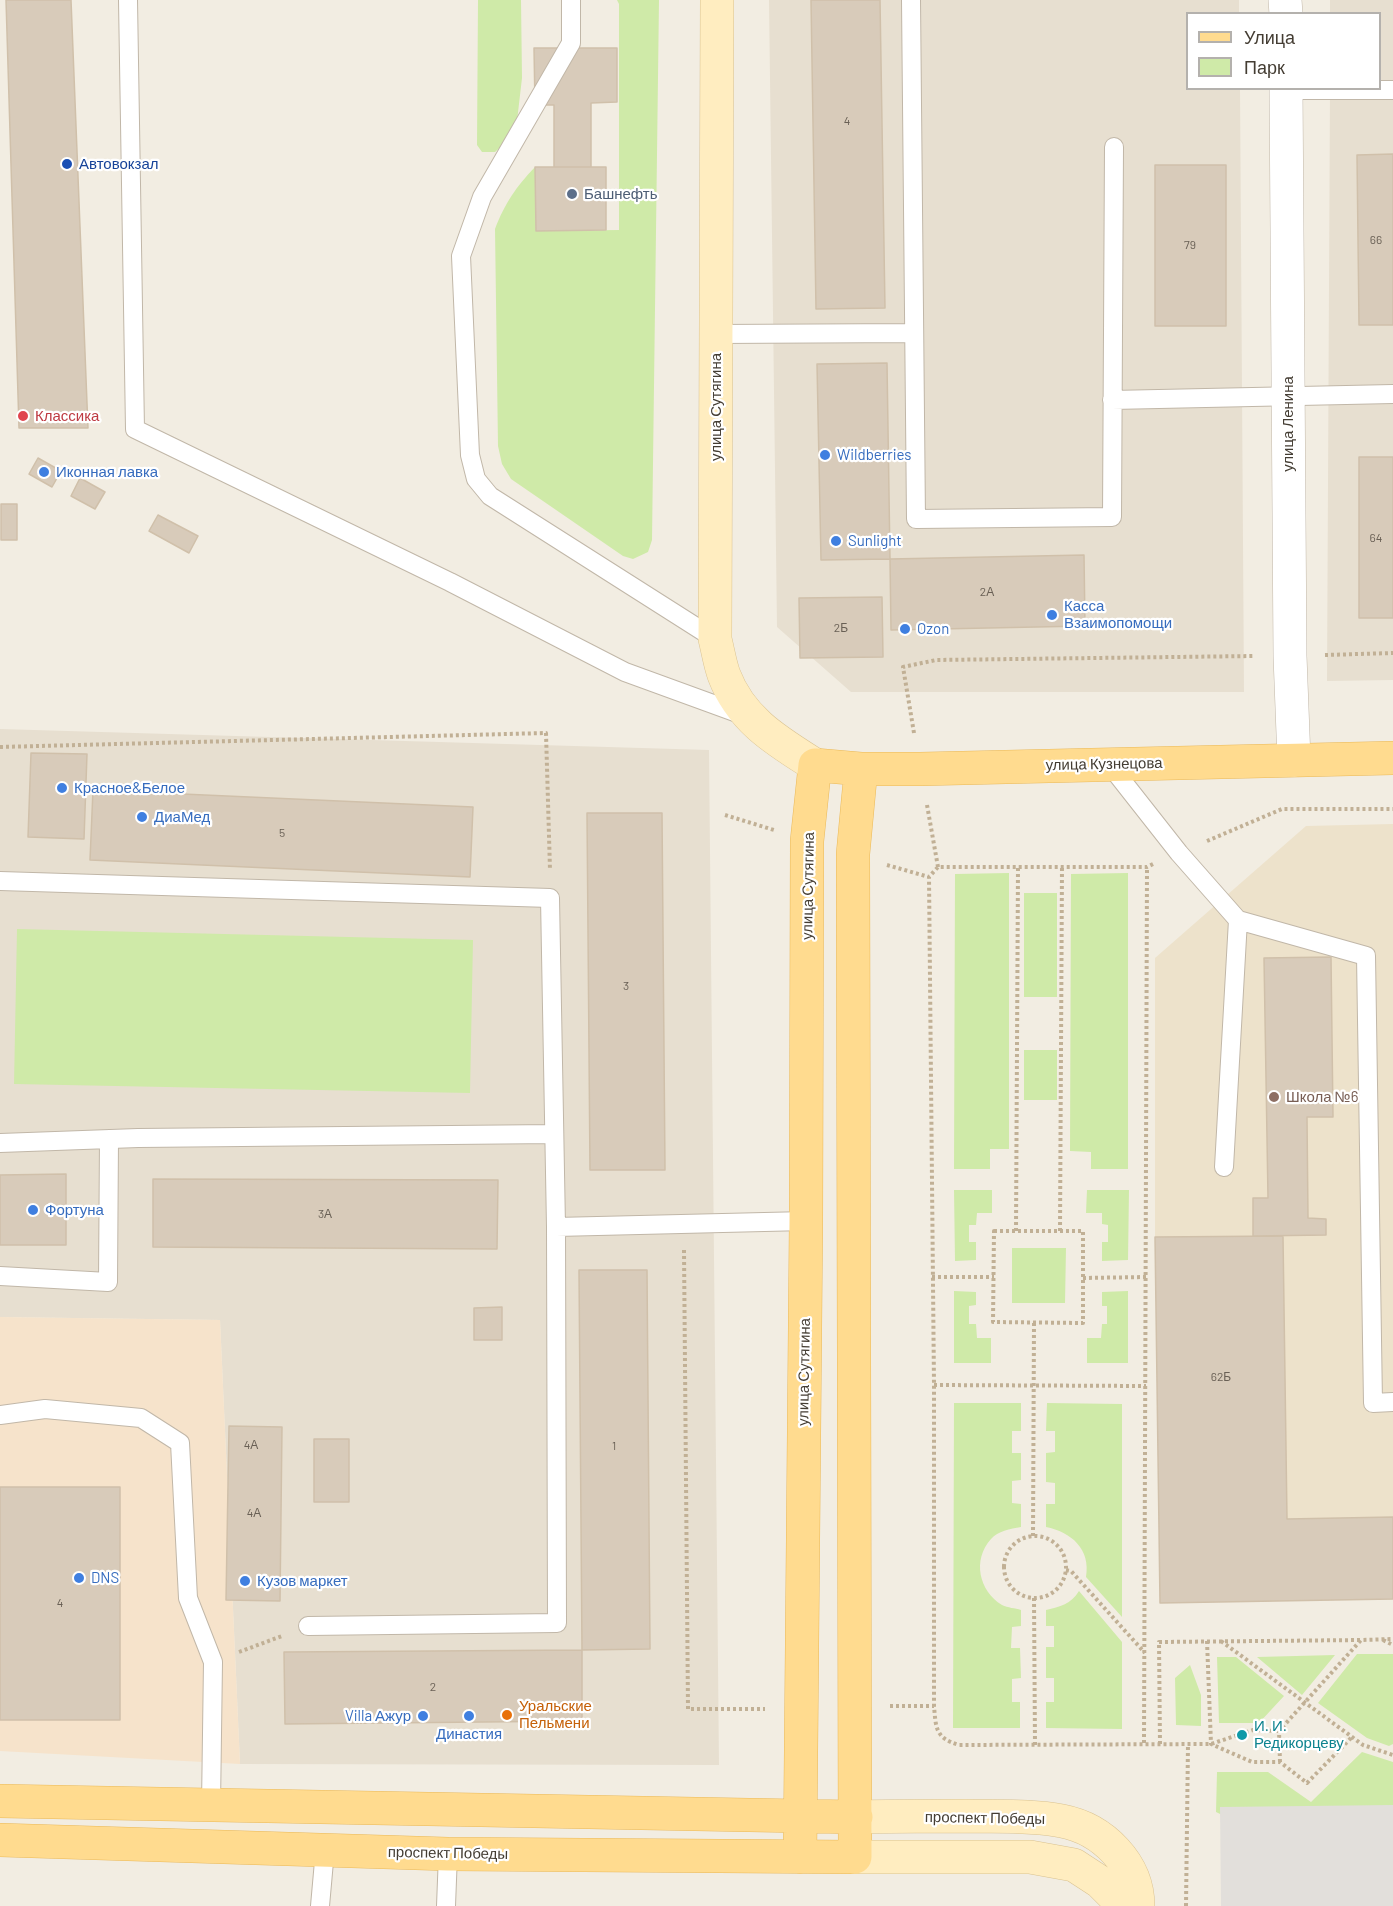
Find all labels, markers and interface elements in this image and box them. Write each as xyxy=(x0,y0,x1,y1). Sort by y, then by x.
legend xyxy=(1186,12,1381,90)
text: Улица xyxy=(1244,26,1295,48)
text: Парк xyxy=(1244,56,1285,78)
house number: 4 xyxy=(844,114,850,128)
place label: Автовокзал xyxy=(79,155,159,173)
marker: Автовокзал xyxy=(60,157,74,171)
place label: Башнефть xyxy=(584,185,658,203)
marker: Башнефть xyxy=(565,187,579,201)
house number: 66 xyxy=(1370,233,1382,247)
house number: 79 xyxy=(1184,238,1196,252)
street label: улица Сутягина xyxy=(707,353,725,461)
street label: улица Ленина xyxy=(1279,376,1297,472)
place label: Классика xyxy=(35,407,99,425)
marker: Классика xyxy=(16,409,30,423)
place label: Wildberries xyxy=(837,446,912,464)
marker: Wildberries xyxy=(818,448,832,462)
place label: Иконная лавка xyxy=(56,463,158,481)
marker: Иконная лавка xyxy=(37,465,51,479)
house number: 64 xyxy=(1370,531,1382,545)
place label: Sunlight xyxy=(848,532,902,550)
marker: Sunlight xyxy=(829,534,843,548)
house number: 2А xyxy=(980,585,994,599)
place label: Касса Взаимопомощи xyxy=(1064,597,1172,632)
marker: Касса Взаимопомощи xyxy=(1045,608,1059,622)
place label: Ozon xyxy=(917,620,949,638)
house number: 2Б xyxy=(834,621,848,635)
marker: Ozon xyxy=(898,622,912,636)
street label: улица Кузнецова xyxy=(1045,754,1163,774)
place label: Красное&Белое xyxy=(74,779,185,797)
marker: Красное&Белое xyxy=(55,781,69,795)
place label: ДиаМед xyxy=(154,808,210,826)
marker: ДиаМед xyxy=(135,810,149,824)
house number: 5 xyxy=(279,826,285,840)
street label: улица Сутягина xyxy=(798,832,818,940)
house number: 3 xyxy=(623,979,629,993)
place label: Школа №6 xyxy=(1286,1088,1358,1106)
marker: Школа №6 xyxy=(1267,1090,1281,1104)
place label: Фортуна xyxy=(45,1201,104,1219)
marker: Фортуна xyxy=(26,1203,40,1217)
house number: 3А xyxy=(318,1207,332,1221)
street label: улица Сутягина xyxy=(794,1318,814,1426)
house number: 62Б xyxy=(1211,1370,1231,1384)
house number: 4А xyxy=(244,1438,258,1452)
house number: 1 xyxy=(612,1439,616,1453)
house number: 4А xyxy=(247,1506,261,1520)
place label: DNS xyxy=(91,1569,119,1587)
marker: DNS xyxy=(72,1571,86,1585)
place label: Кузов маркет xyxy=(257,1572,348,1590)
marker: Кузов маркет xyxy=(238,1574,252,1588)
house number: 4 xyxy=(57,1596,63,1610)
house number: 2 xyxy=(430,1680,436,1694)
place label: Уральские Пельмени xyxy=(519,1697,592,1732)
place label: Villa Ажур xyxy=(345,1707,411,1725)
marker: Уральские Пельмени xyxy=(500,1708,514,1722)
marker: Villa Ажур xyxy=(416,1709,430,1723)
marker: Династия xyxy=(462,1709,476,1723)
place label: И. И. Редикорцеву xyxy=(1254,1717,1344,1752)
place label: Династия xyxy=(436,1725,502,1743)
marker: И. И. Редикорцеву xyxy=(1235,1728,1249,1742)
street label: проспект Победы xyxy=(925,1808,1045,1828)
street label: проспект Победы xyxy=(388,1843,508,1863)

